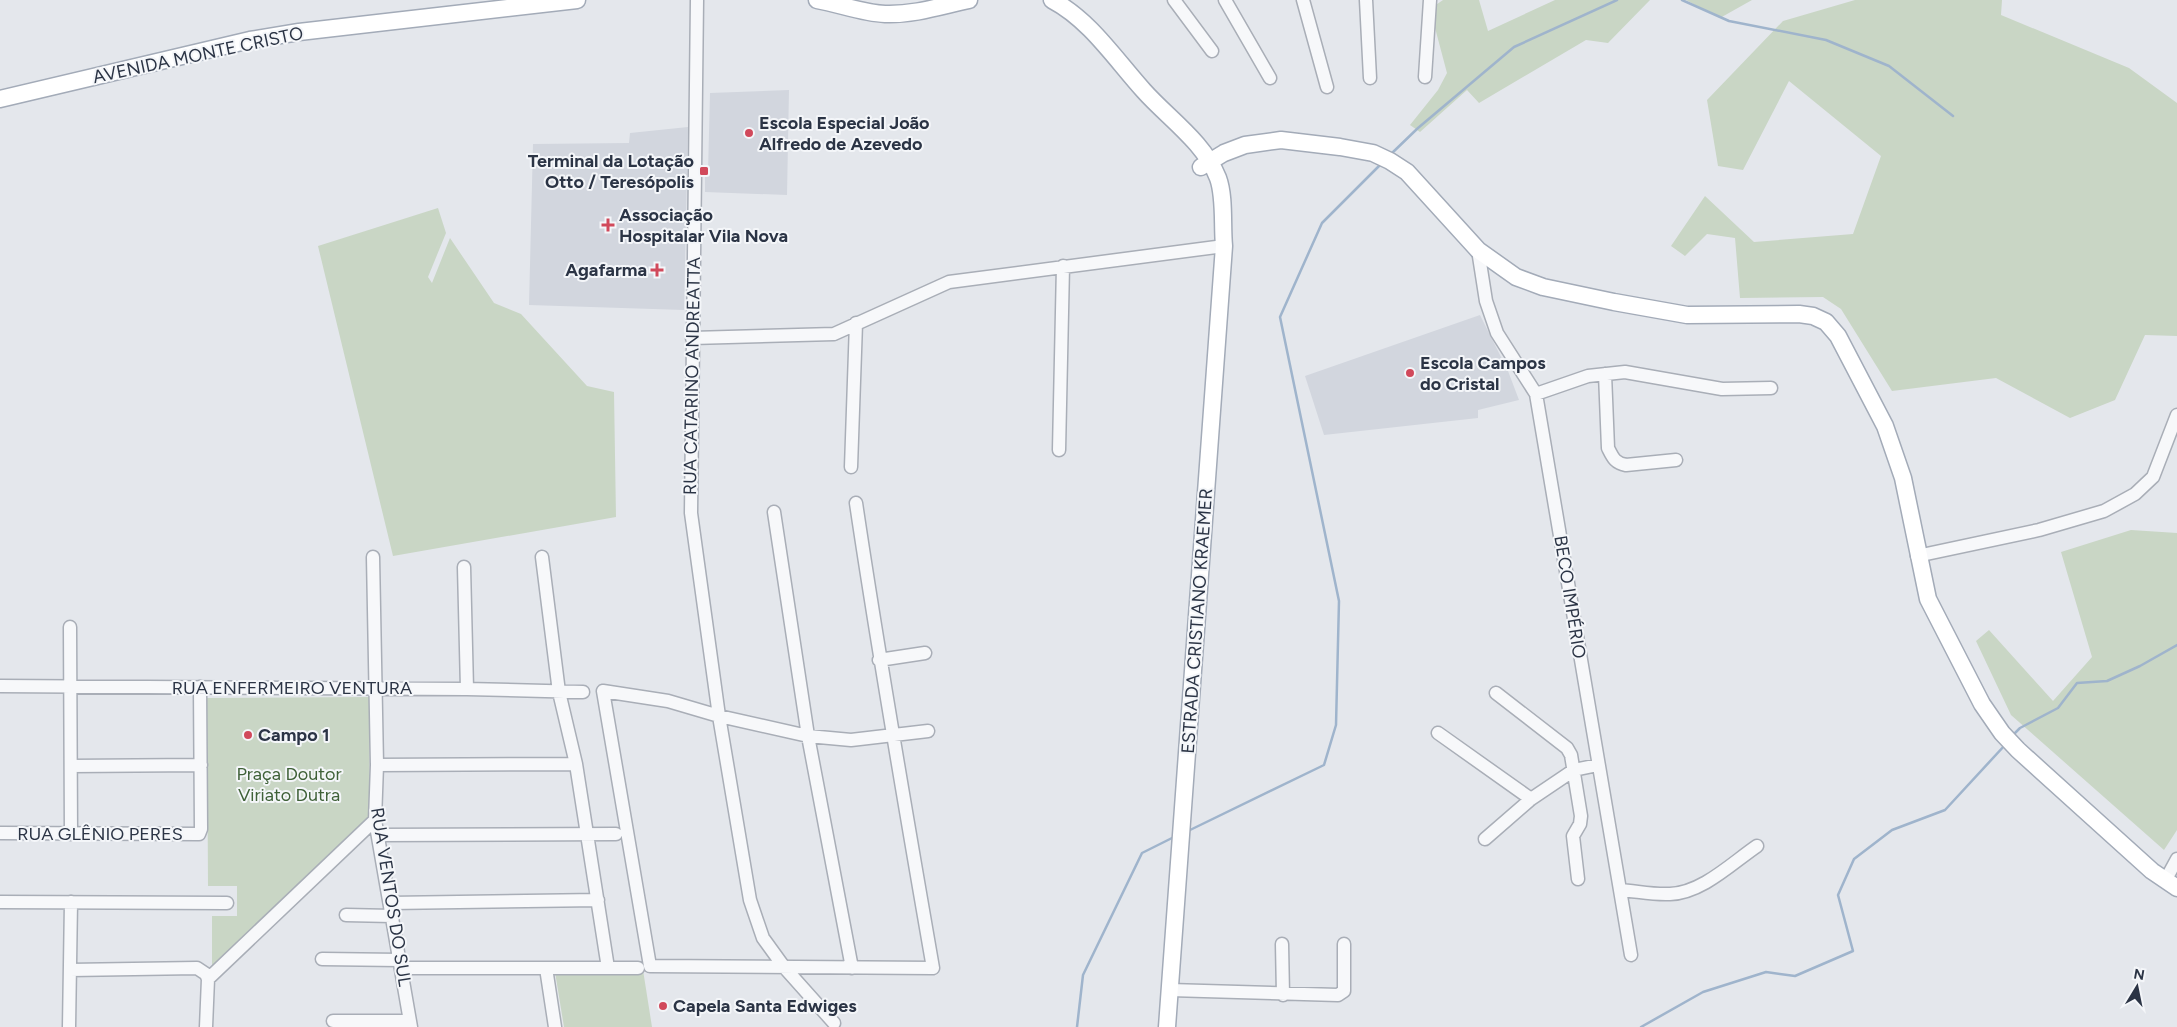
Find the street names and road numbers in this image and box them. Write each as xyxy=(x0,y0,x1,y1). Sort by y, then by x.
street label: AVENIDA MONTE CRISTO xyxy=(91,22,305,88)
street label: RUA CATARINO ANDREATTA xyxy=(679,257,705,495)
street label: ESTRADA CRISTIANO KRAEMER xyxy=(1177,488,1217,754)
street label: BECO IMPÉRIO xyxy=(1549,534,1591,660)
street label: RUA ENFERMEIRO VENTURA xyxy=(172,677,412,699)
street label: RUA VENTOS DO SUL xyxy=(366,806,416,989)
street label: RUA GLÊNIO PERES xyxy=(17,823,183,845)

